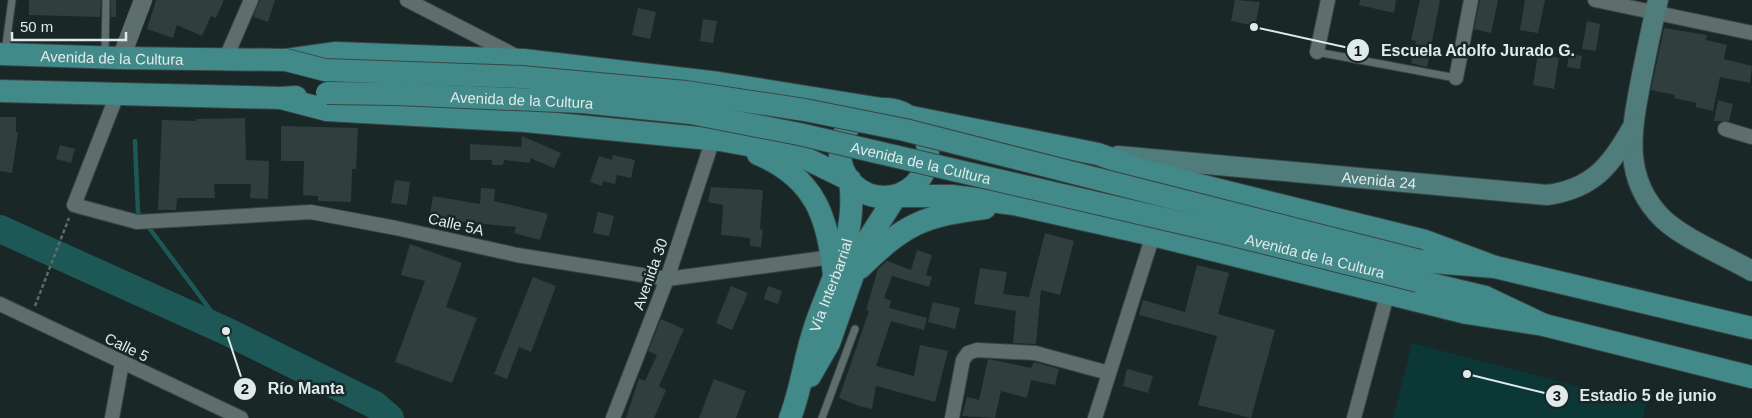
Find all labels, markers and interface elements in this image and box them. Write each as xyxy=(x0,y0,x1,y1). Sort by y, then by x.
scale bar xyxy=(12,10,126,42)
text: 50 m xyxy=(20,18,53,35)
callout: Escuela Adolfo Jurado G. xyxy=(1345,35,1585,66)
text: 1 xyxy=(1354,42,1362,59)
text: Escuela Adolfo Jurado G. xyxy=(1381,42,1575,59)
street label: Avenida de la Cultura xyxy=(40,47,184,67)
street label: Avenida de la Cultura xyxy=(450,88,595,112)
street label: Avenida de la Cultura xyxy=(849,138,993,187)
street label: Avenida 24 xyxy=(1341,168,1417,192)
street label: Calle 5A xyxy=(426,209,486,239)
street label: Avenida de la Cultura xyxy=(1244,230,1387,281)
street label: Avenida 30 xyxy=(629,236,671,312)
street label: Vía Interbarrial xyxy=(805,237,855,334)
street label: Calle 5 xyxy=(102,329,152,365)
callout: Río Manta xyxy=(233,373,354,404)
text: 2 xyxy=(241,380,249,397)
text: Río Manta xyxy=(268,380,344,397)
callout: Estadio 5 de junio xyxy=(1544,380,1726,411)
text: 3 xyxy=(1553,387,1561,404)
text: Estadio 5 de junio xyxy=(1580,387,1717,404)

